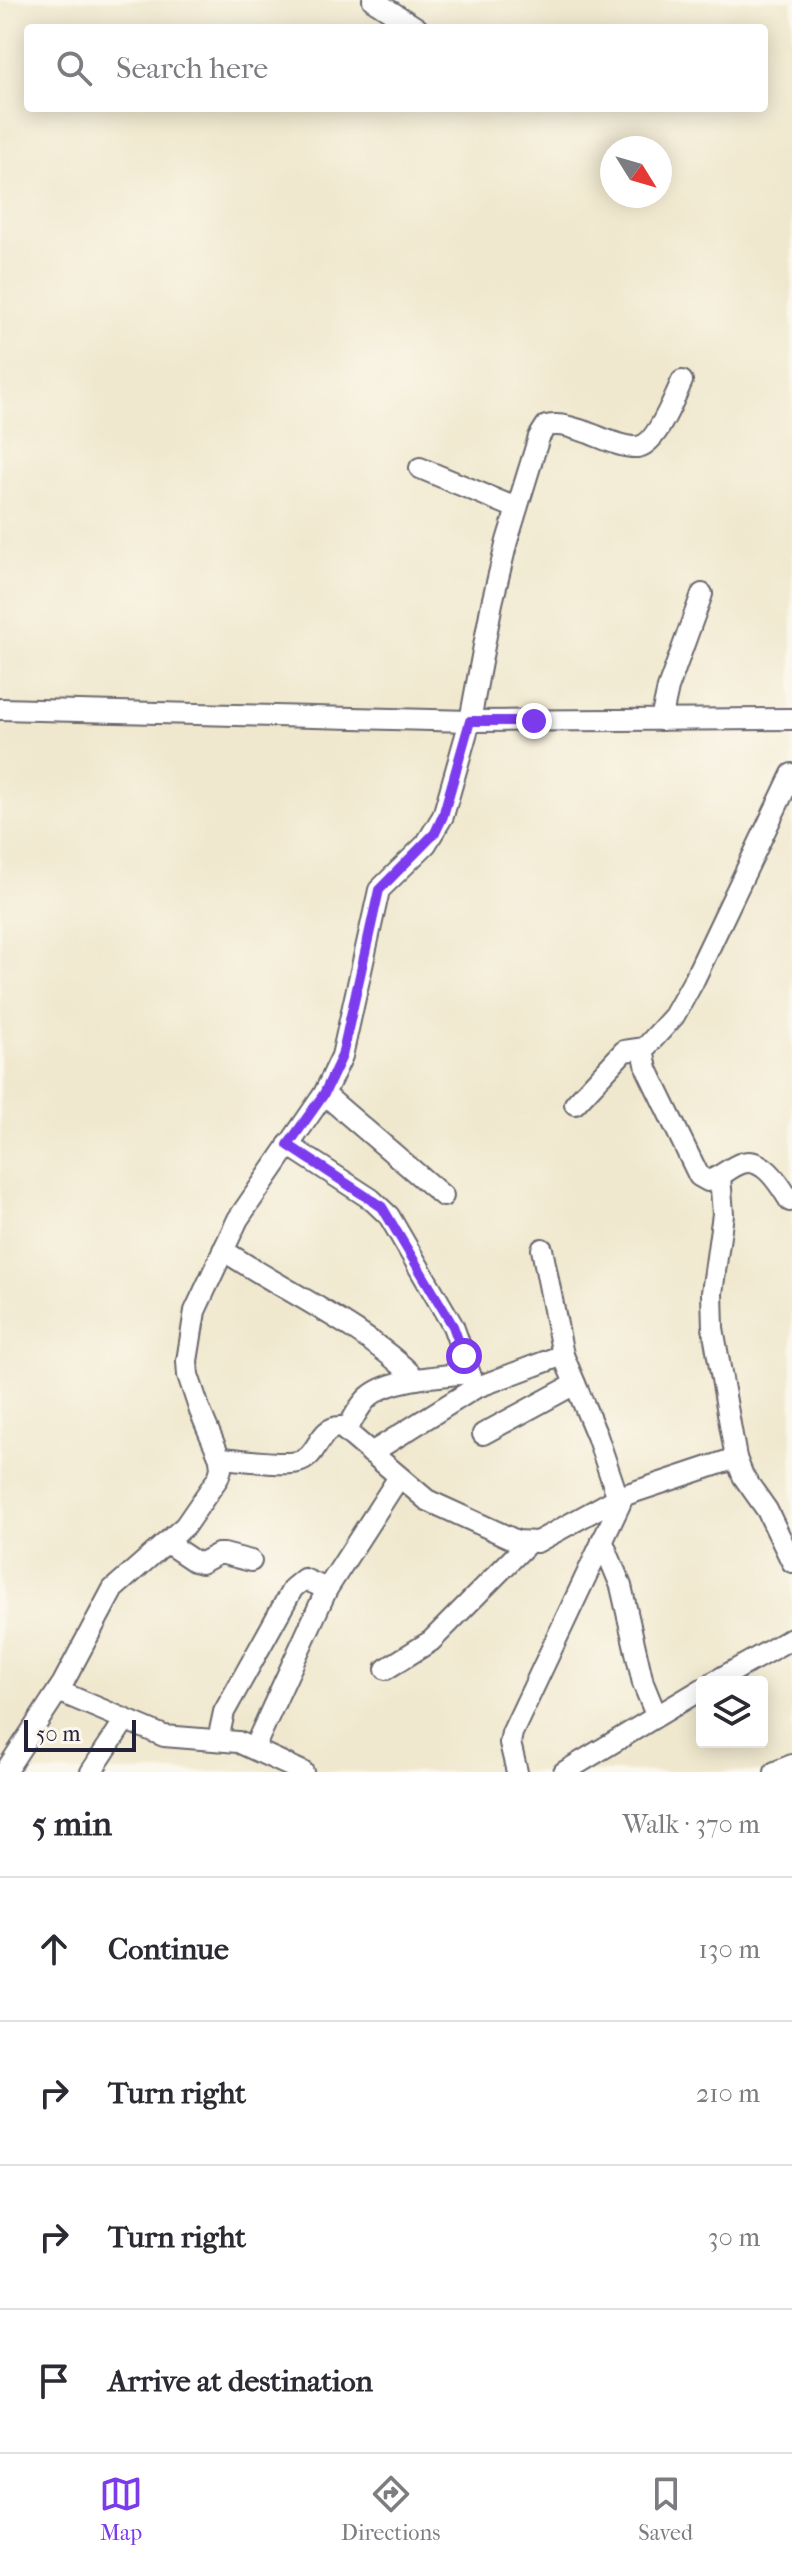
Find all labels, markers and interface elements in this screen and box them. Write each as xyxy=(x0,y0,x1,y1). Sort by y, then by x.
search box xyxy=(24,24,768,112)
icon: search xyxy=(52,46,96,90)
text: Search here xyxy=(116,51,268,86)
north arrow xyxy=(600,136,672,208)
route end xyxy=(516,703,552,739)
route start xyxy=(446,1338,482,1374)
map controls xyxy=(696,1676,768,1748)
button: layers xyxy=(696,1676,768,1748)
scale bar xyxy=(24,1716,136,1752)
text: 50 m xyxy=(36,1721,81,1747)
text: 5 min xyxy=(32,1804,112,1844)
text: Walk · 370 m xyxy=(623,1809,760,1840)
icon: ahead xyxy=(32,1927,76,1971)
text: Continue xyxy=(108,1932,229,1967)
text: 130 m xyxy=(699,1934,760,1965)
icon: right xyxy=(32,2071,76,2115)
text: Turn right xyxy=(108,2076,246,2111)
text: 210 m xyxy=(696,2078,760,2109)
icon: right xyxy=(32,2215,76,2259)
text: Turn right xyxy=(108,2220,246,2255)
text: 30 m xyxy=(708,2222,760,2253)
icon: arrive xyxy=(32,2359,76,2403)
text: Arrive at destination xyxy=(108,2364,373,2399)
tab: Map xyxy=(99,2472,143,2546)
tab: Directions xyxy=(341,2472,440,2546)
tab: Saved xyxy=(638,2472,693,2546)

